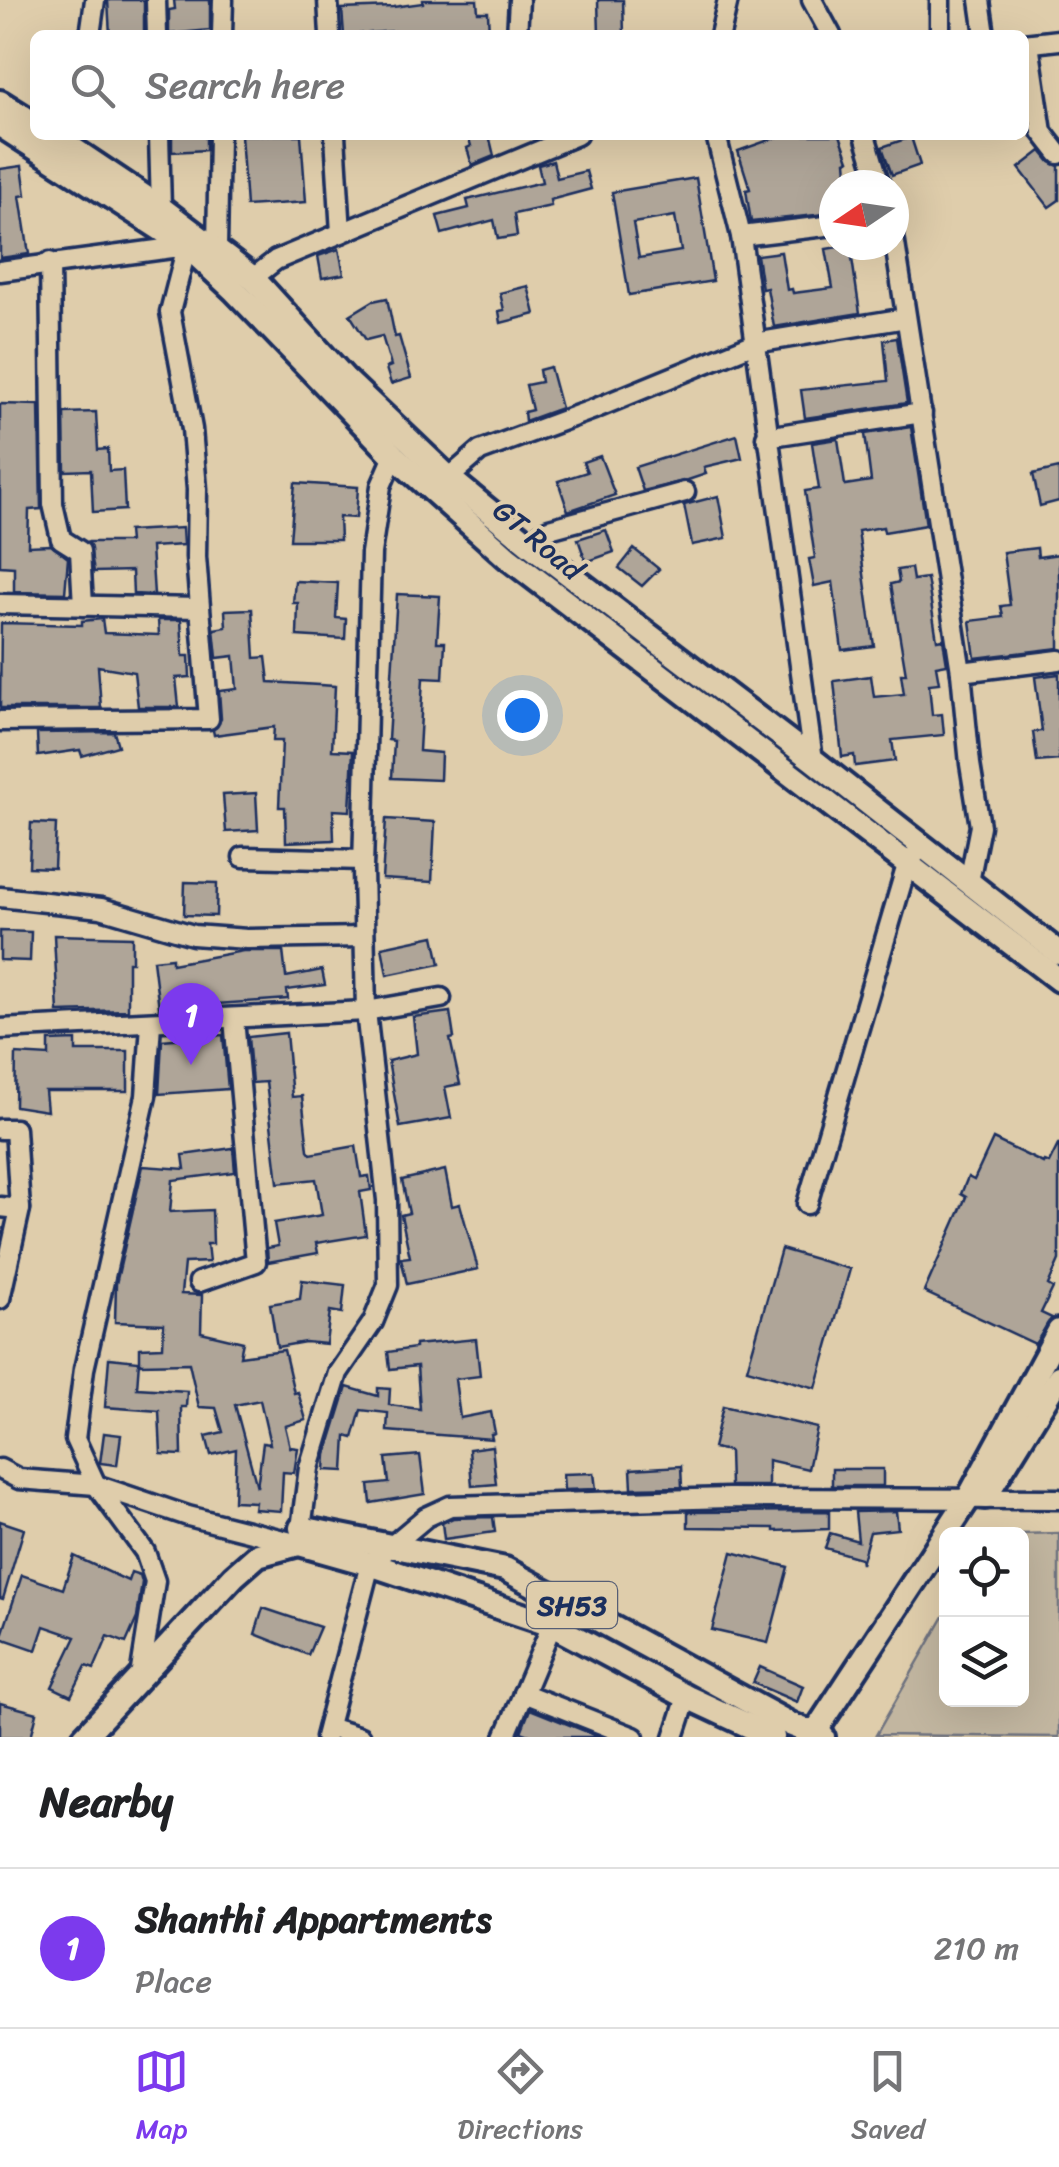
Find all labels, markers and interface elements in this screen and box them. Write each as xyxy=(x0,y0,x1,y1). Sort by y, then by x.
search box xyxy=(30,30,1029,140)
text: Search here xyxy=(145,52,345,119)
icon: search xyxy=(65,58,120,113)
north arrow xyxy=(819,170,909,260)
street label: GT Road xyxy=(480,485,598,596)
your location xyxy=(497,690,548,741)
pin: 1 xyxy=(158,982,224,1065)
map controls xyxy=(939,1527,1029,1707)
button: locate xyxy=(939,1527,1029,1617)
road number: SH53 xyxy=(527,1582,617,1628)
button: layers xyxy=(939,1617,1029,1707)
text: Nearby xyxy=(40,1765,173,1839)
text: Shanthi Appartments xyxy=(135,1886,492,1953)
text: 1 xyxy=(66,1920,79,1977)
text: 210 m xyxy=(934,1920,1019,1977)
text: Place xyxy=(135,1953,212,2010)
tab: Map xyxy=(134,2044,189,2153)
tab: Directions xyxy=(457,2044,583,2153)
tab: Saved xyxy=(851,2044,925,2153)

